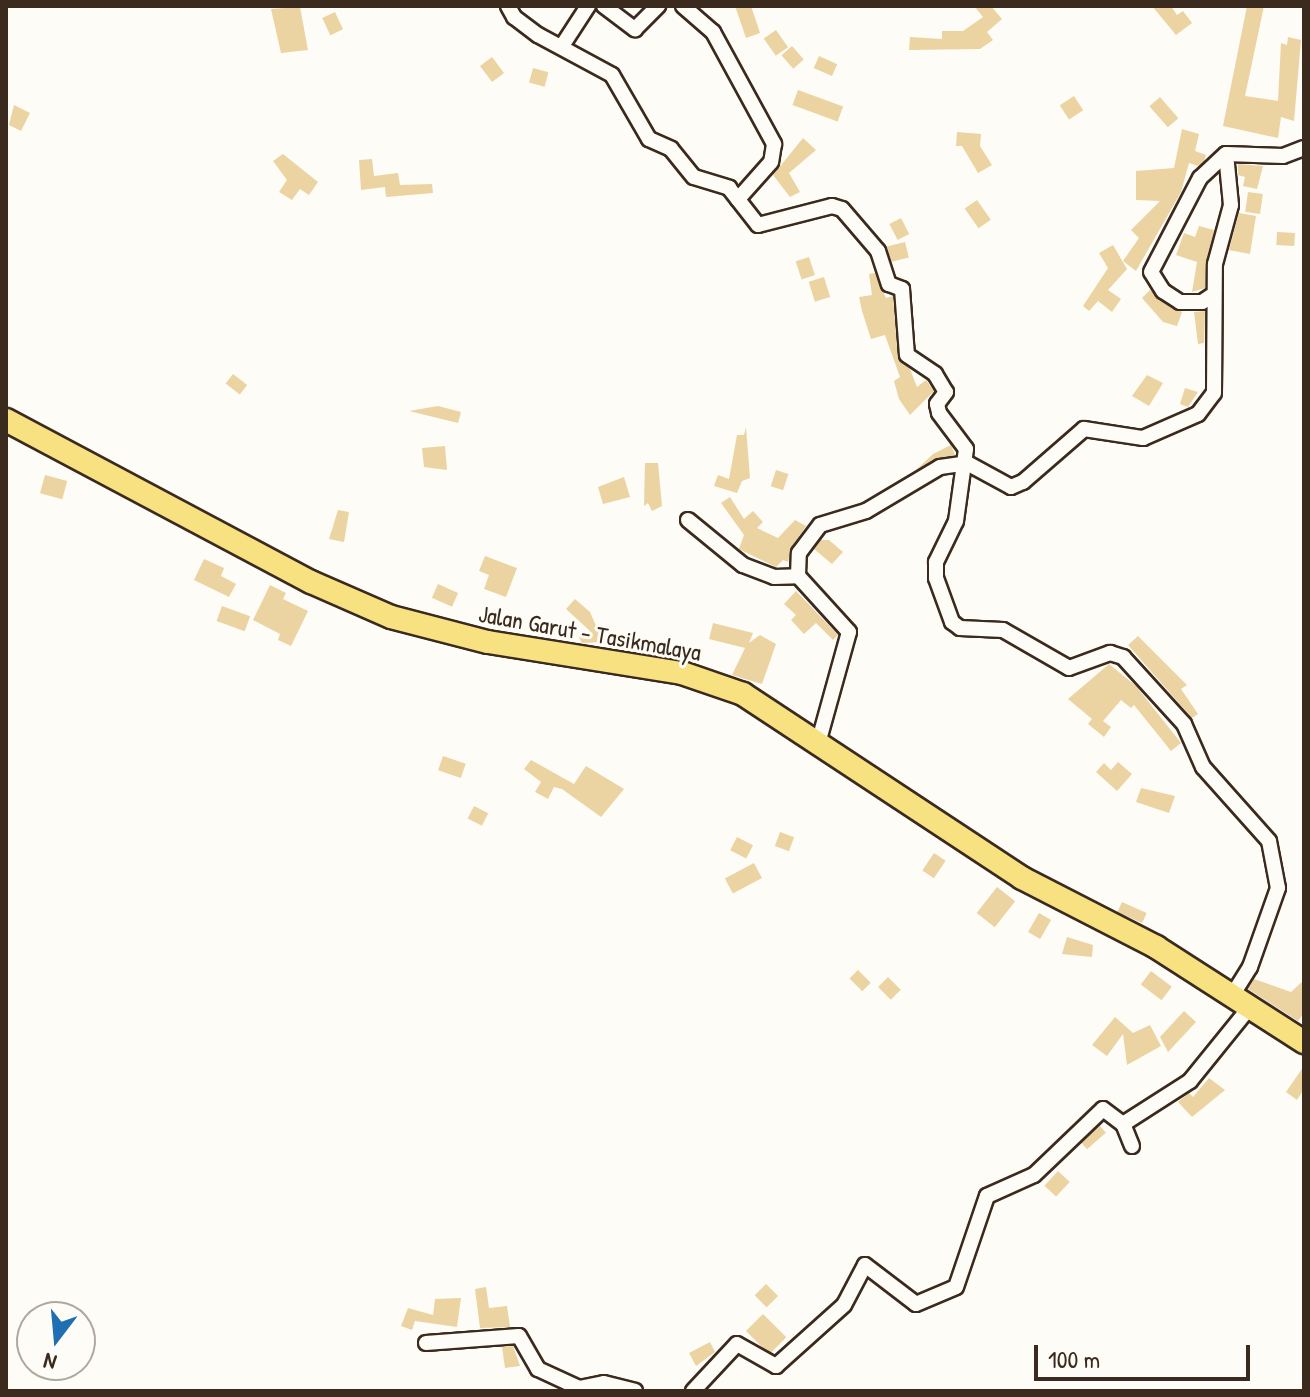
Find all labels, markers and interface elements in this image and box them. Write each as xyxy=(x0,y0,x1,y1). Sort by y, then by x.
street label: Jalan Garut - Tasikmalaya xyxy=(476,599,704,667)
north arrow xyxy=(16,1301,96,1381)
scale bar xyxy=(1038,1329,1254,1379)
text: 100 m xyxy=(1048,1343,1100,1375)
text: N xyxy=(40,1346,60,1378)

